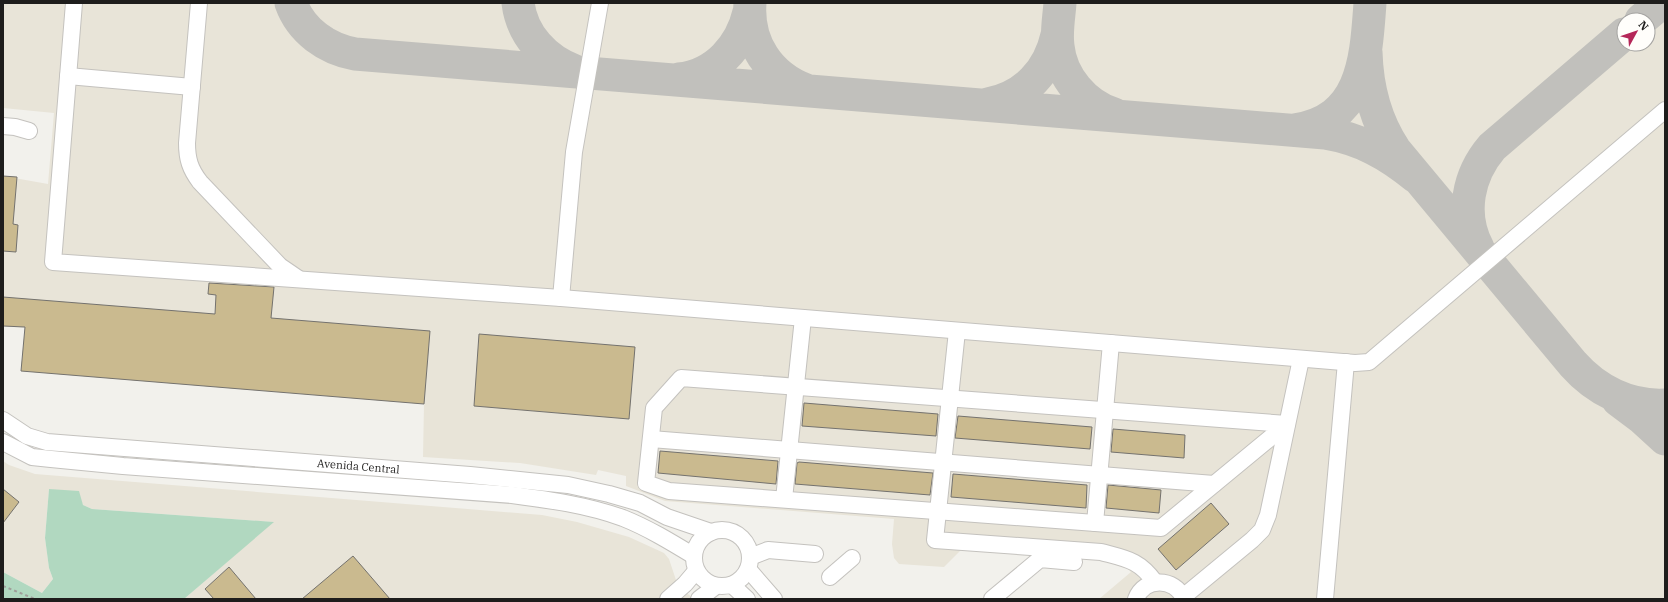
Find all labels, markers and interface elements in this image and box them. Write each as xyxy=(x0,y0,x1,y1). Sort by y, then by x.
north arrow xyxy=(1616,12,1656,52)
text: N xyxy=(1636,18,1652,34)
street label: Avenida Central xyxy=(317,456,400,476)

